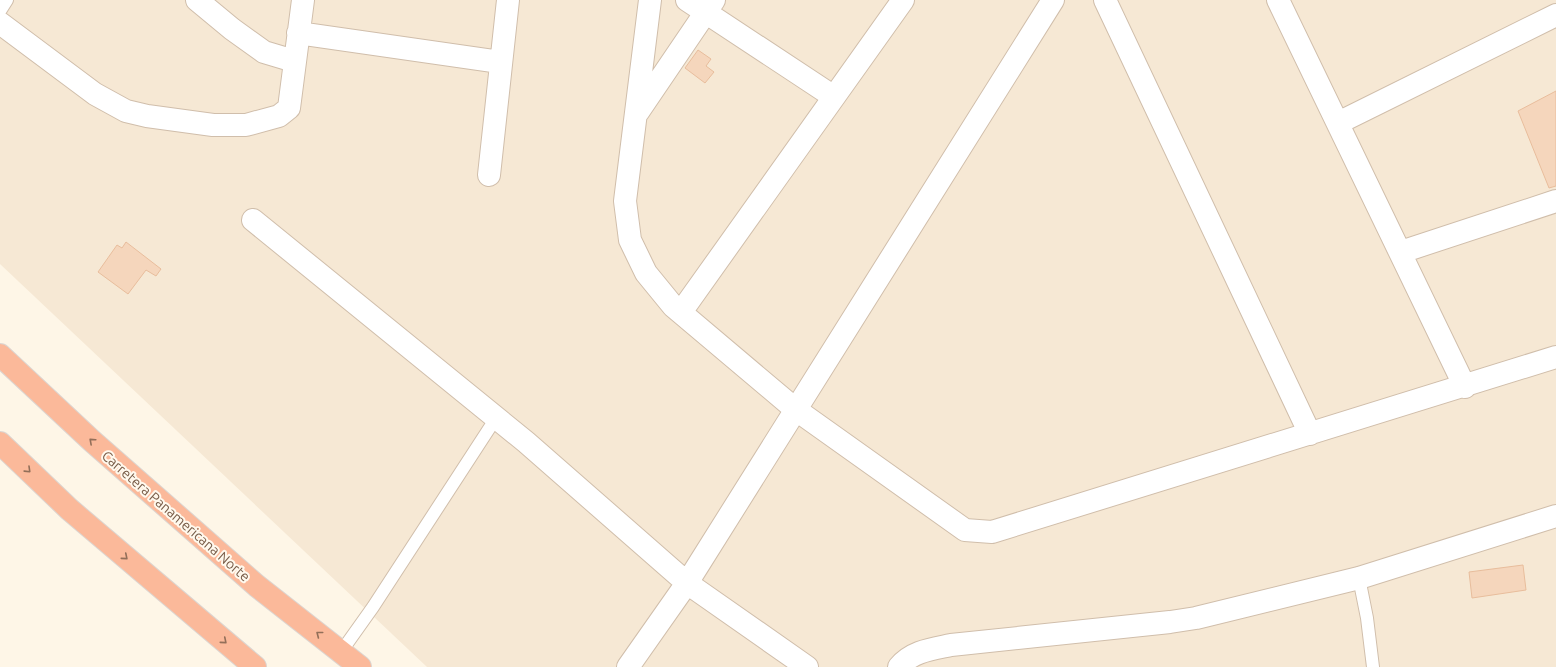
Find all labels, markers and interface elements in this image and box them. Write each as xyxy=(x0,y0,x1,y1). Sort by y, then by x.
one-way arrow xyxy=(89,438,97,446)
street label: Carretera Panamericana Norte xyxy=(99,447,253,585)
one-way arrow xyxy=(23,465,31,473)
one-way arrow xyxy=(120,552,128,559)
one-way arrow xyxy=(316,632,323,639)
one-way arrow xyxy=(220,636,227,643)

